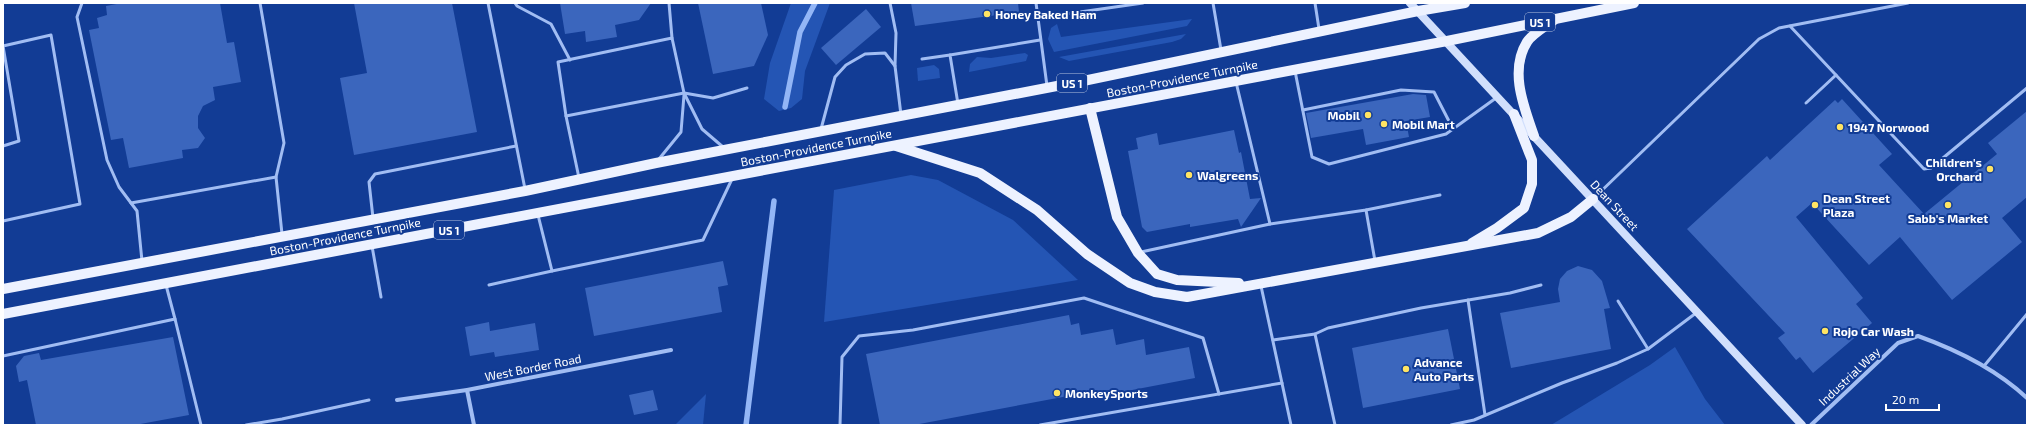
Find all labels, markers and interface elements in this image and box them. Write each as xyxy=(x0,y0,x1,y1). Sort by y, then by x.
place label: Honey Baked Ham xyxy=(995,7,1097,22)
marker: Honey Baked Ham xyxy=(982,9,992,19)
road number: US 1 xyxy=(1525,13,1555,31)
street label: Boston-Providence Turnpike xyxy=(1105,56,1259,100)
road number: US 1 xyxy=(1057,74,1087,92)
place label: Mobil xyxy=(1328,108,1360,122)
marker: Mobil xyxy=(1363,110,1373,120)
place label: Mobil Mart xyxy=(1392,117,1455,131)
marker: Mobil Mart xyxy=(1379,119,1389,129)
place label: 1947 Norwood xyxy=(1848,120,1929,134)
marker: 1947 Norwood xyxy=(1835,122,1845,132)
street label: Boston-Providence Turnpike xyxy=(739,125,893,169)
place label: Children's Orchard xyxy=(1926,155,1982,183)
marker: Children's Orchard xyxy=(1985,164,1995,174)
place label: Walgreens xyxy=(1197,168,1258,182)
marker: Walgreens xyxy=(1184,170,1194,180)
street label: Dean Street xyxy=(1588,177,1642,233)
place label: Dean Street Plaza xyxy=(1823,191,1890,219)
marker: Dean Street Plaza xyxy=(1810,200,1820,210)
marker: Sabb's Market xyxy=(1943,200,1953,210)
place label: Sabb's Market xyxy=(1908,211,1988,225)
street label: Boston-Providence Turnpike xyxy=(268,214,422,258)
road number: US 1 xyxy=(434,221,464,239)
place label: Rojo Car Wash xyxy=(1833,324,1914,339)
marker: Rojo Car Wash xyxy=(1820,326,1830,336)
street label: Industrial Way xyxy=(1815,344,1883,408)
street label: West Border Road xyxy=(484,351,582,383)
place label: Advance Auto Parts xyxy=(1414,355,1474,383)
marker: Advance Auto Parts xyxy=(1401,364,1411,374)
place label: MonkeySports xyxy=(1065,386,1148,401)
scale bar xyxy=(1886,386,1939,412)
marker: MonkeySports xyxy=(1052,388,1062,398)
text: 20 m xyxy=(1892,392,1919,406)

